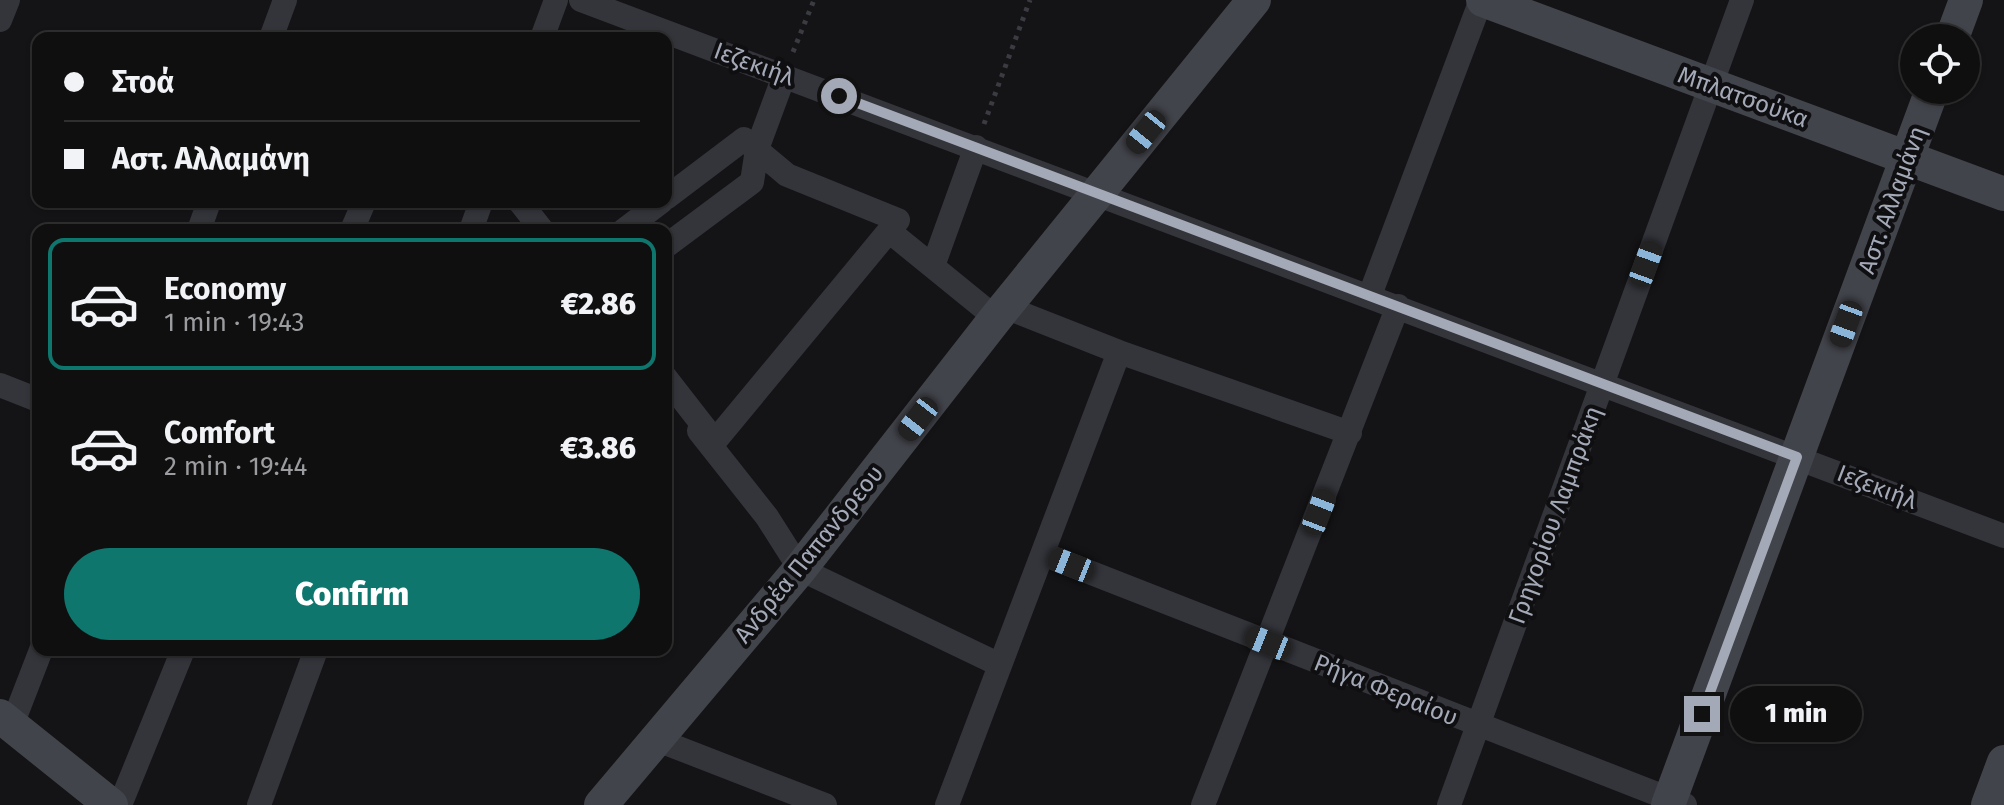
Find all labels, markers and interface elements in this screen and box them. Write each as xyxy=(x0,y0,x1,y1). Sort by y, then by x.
map controls xyxy=(1900,24,1980,104)
button: locate xyxy=(1900,24,1980,104)
street label: Ιεζεκιήλ xyxy=(710,37,799,92)
street label: Μπλατσούκα xyxy=(1674,60,1812,134)
text: Στοά xyxy=(112,64,175,100)
route start xyxy=(821,78,857,114)
car xyxy=(1122,106,1170,158)
street label: Αστ. Αλλαμάνη xyxy=(1852,122,1932,278)
text: Αστ. Αλλαμάνη xyxy=(112,141,310,177)
car xyxy=(1627,237,1665,291)
icon: car xyxy=(68,268,140,340)
text: Economy xyxy=(164,271,286,307)
text: €2.86 xyxy=(561,286,636,322)
car xyxy=(1827,297,1865,351)
text: 1 min · 19:43 xyxy=(164,307,304,338)
car xyxy=(894,393,942,445)
street label: Γρηγορίου Λαμπράκη xyxy=(1503,402,1607,628)
icon: car xyxy=(68,412,140,484)
text: Comfort xyxy=(164,415,275,451)
text: €3.86 xyxy=(560,430,636,466)
text: 2 min · 19:44 xyxy=(164,451,307,482)
street label: Ανδρέα Παπανδρεου xyxy=(729,459,889,649)
street label: Ιεζεκιήλ xyxy=(1833,459,1922,515)
car xyxy=(1299,485,1339,539)
car xyxy=(1044,545,1098,585)
button: Confirm xyxy=(64,548,640,640)
car xyxy=(1241,623,1295,663)
street label: Ρήγα Φεραίου xyxy=(1310,648,1462,732)
callout: 1 min xyxy=(1730,686,1862,742)
route end xyxy=(1684,696,1720,732)
text: 1 min xyxy=(1765,698,1827,729)

